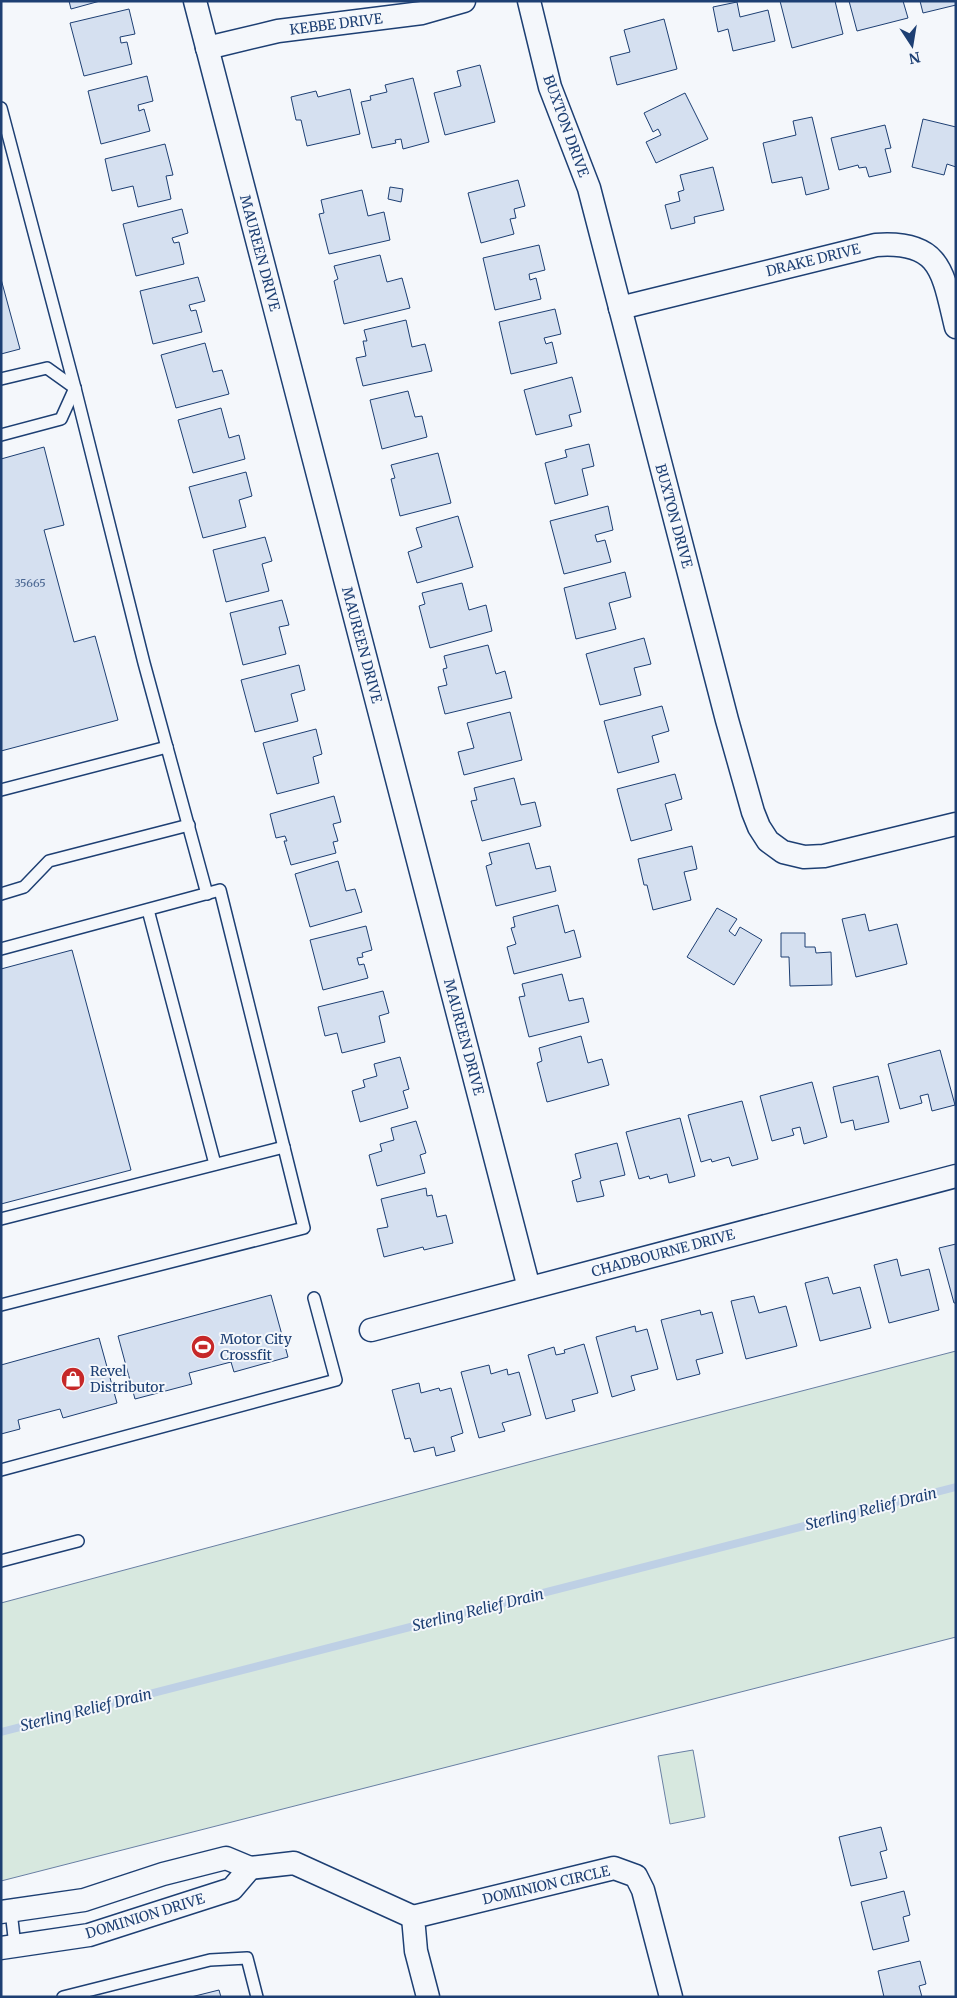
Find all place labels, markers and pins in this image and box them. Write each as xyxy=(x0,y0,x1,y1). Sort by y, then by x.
place label: Motor City Crossfit xyxy=(220,1330,293,1364)
sports icon: Motor City Crossfit xyxy=(190,1334,216,1360)
place label: Revel Distributor xyxy=(90,1362,165,1396)
shop icon: Revel Distributor xyxy=(60,1366,86,1392)

